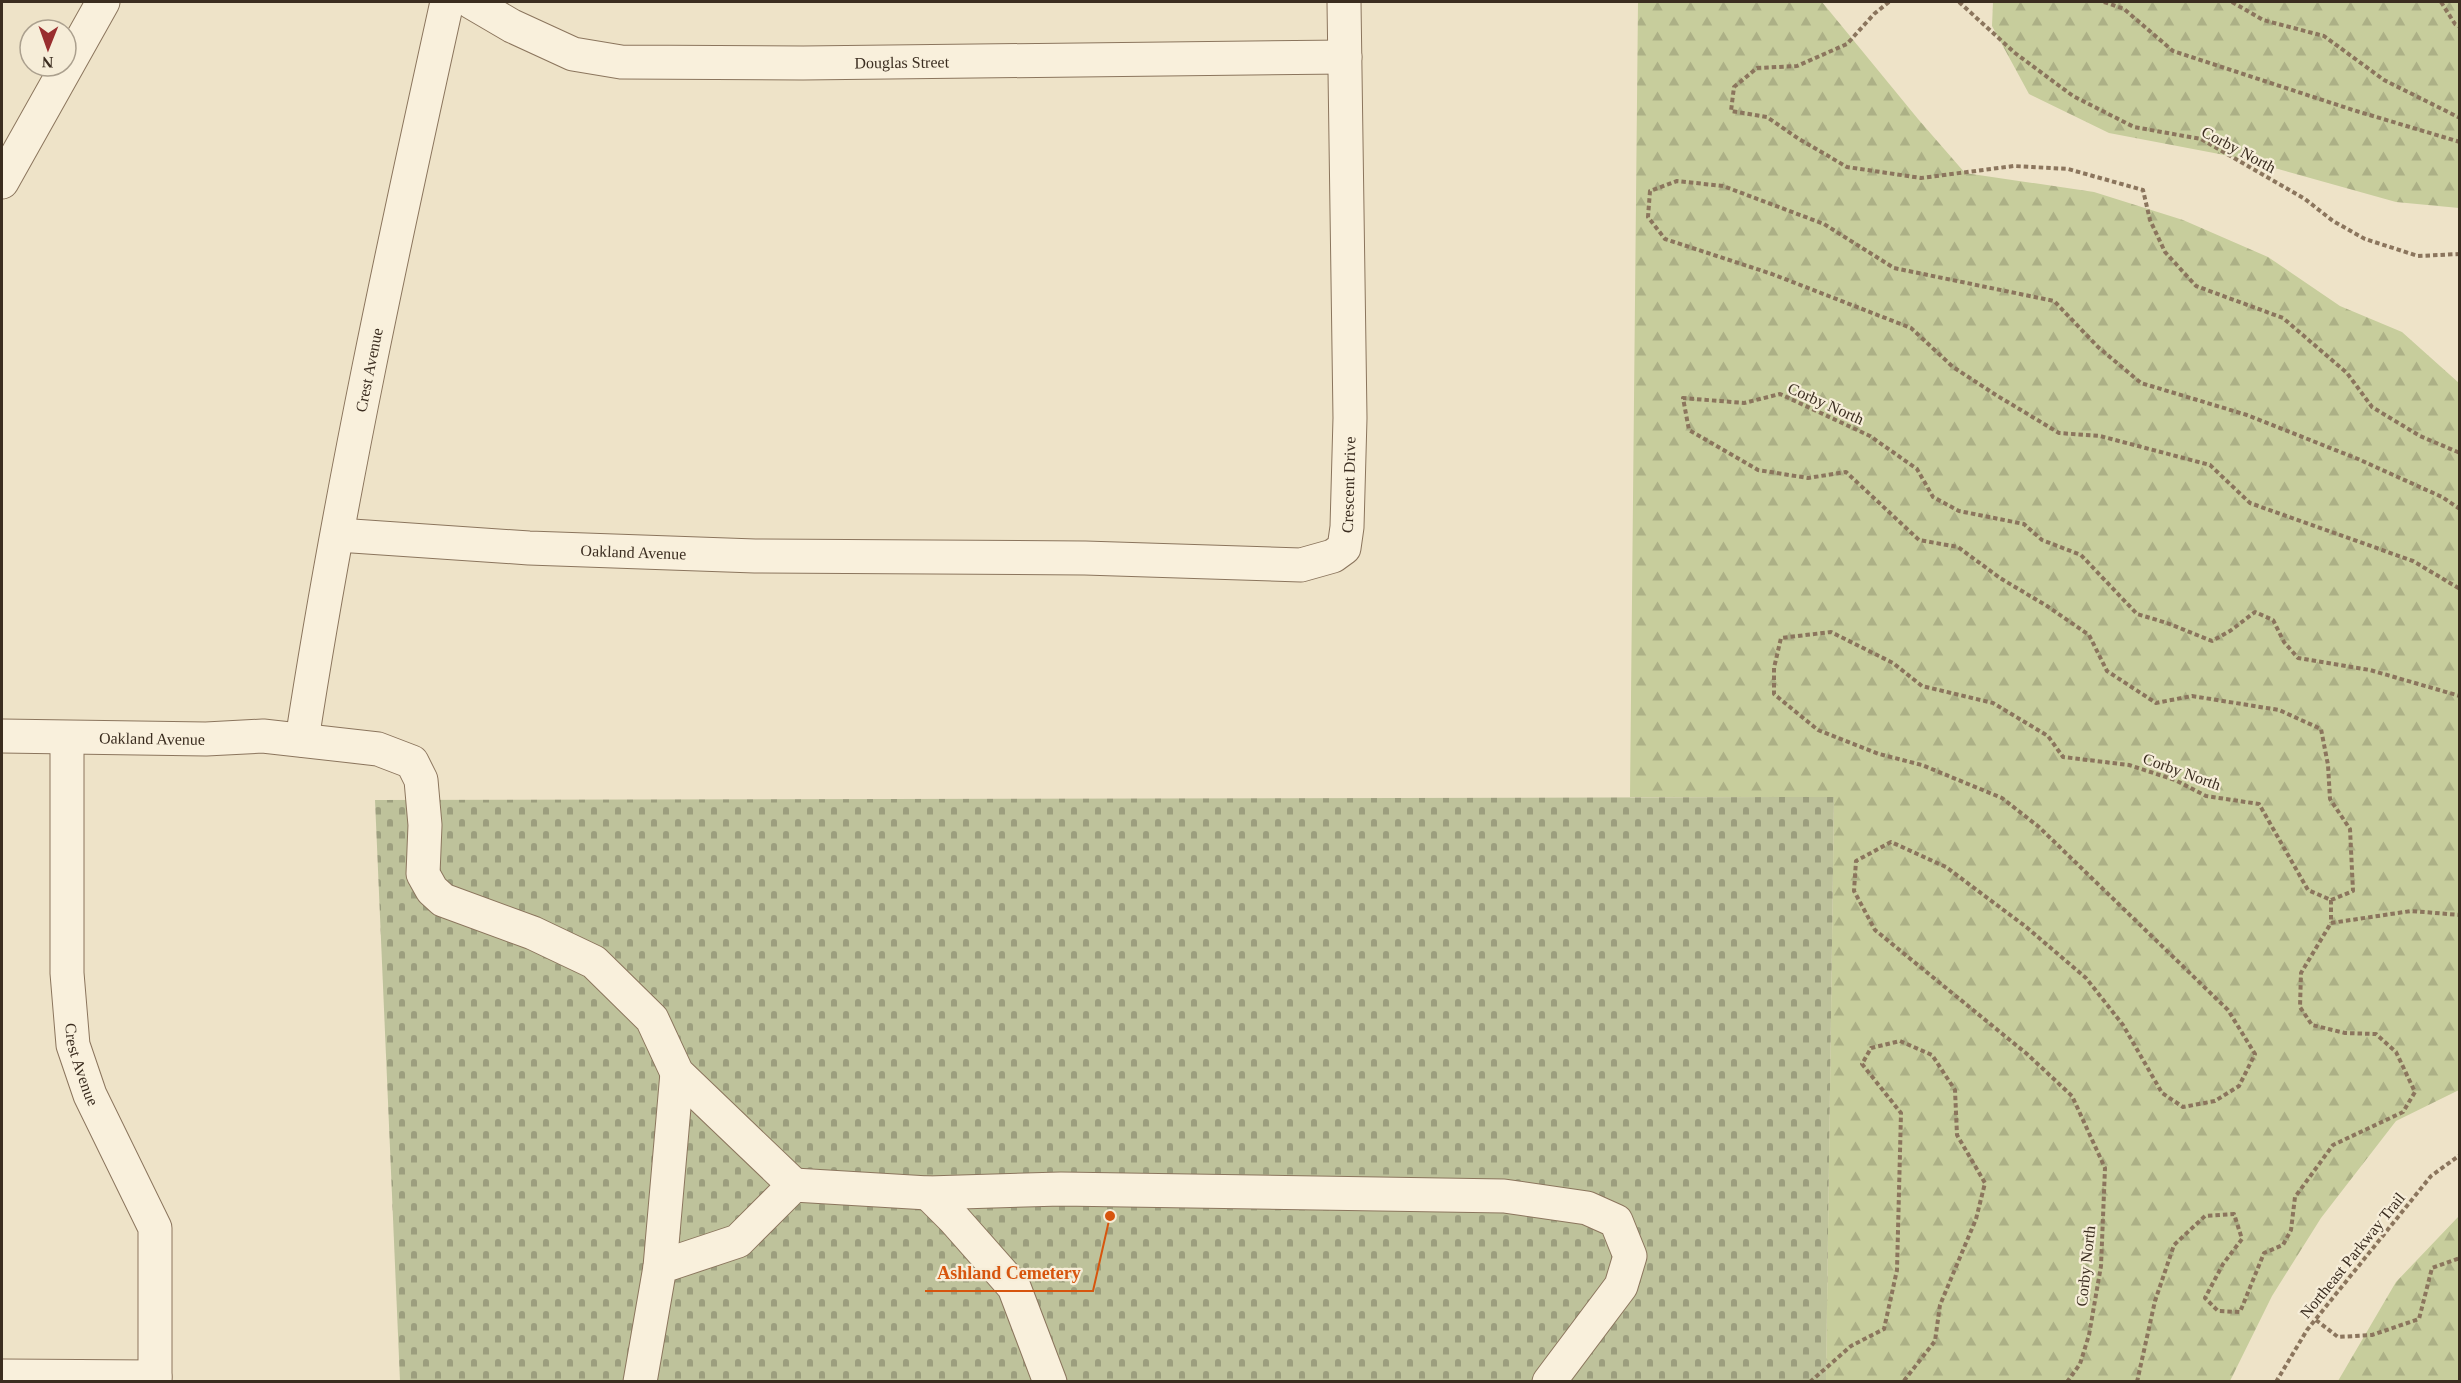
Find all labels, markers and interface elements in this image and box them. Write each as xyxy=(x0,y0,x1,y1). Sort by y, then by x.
north arrow xyxy=(18,18,78,78)
street label: Douglas Street xyxy=(854,53,950,72)
text: N xyxy=(41,54,54,71)
street label: Corby North xyxy=(2198,123,2279,177)
street label: Crest Avenue xyxy=(352,326,386,414)
street label: Corby North xyxy=(1785,379,1866,429)
street label: Crescent Drive xyxy=(1338,436,1358,534)
street label: Oakland Avenue xyxy=(580,542,687,563)
street label: Oakland Avenue xyxy=(99,729,205,748)
street label: Corby North xyxy=(2140,750,2223,794)
street label: Crest Avenue xyxy=(62,1022,102,1109)
street label: Northeast Parkway Trail xyxy=(2297,1189,2409,1322)
street label: Corby North xyxy=(2073,1225,2099,1307)
callout: Ashland Cemetery xyxy=(925,1255,1093,1291)
text: Ashland Cemetery xyxy=(937,1263,1081,1283)

